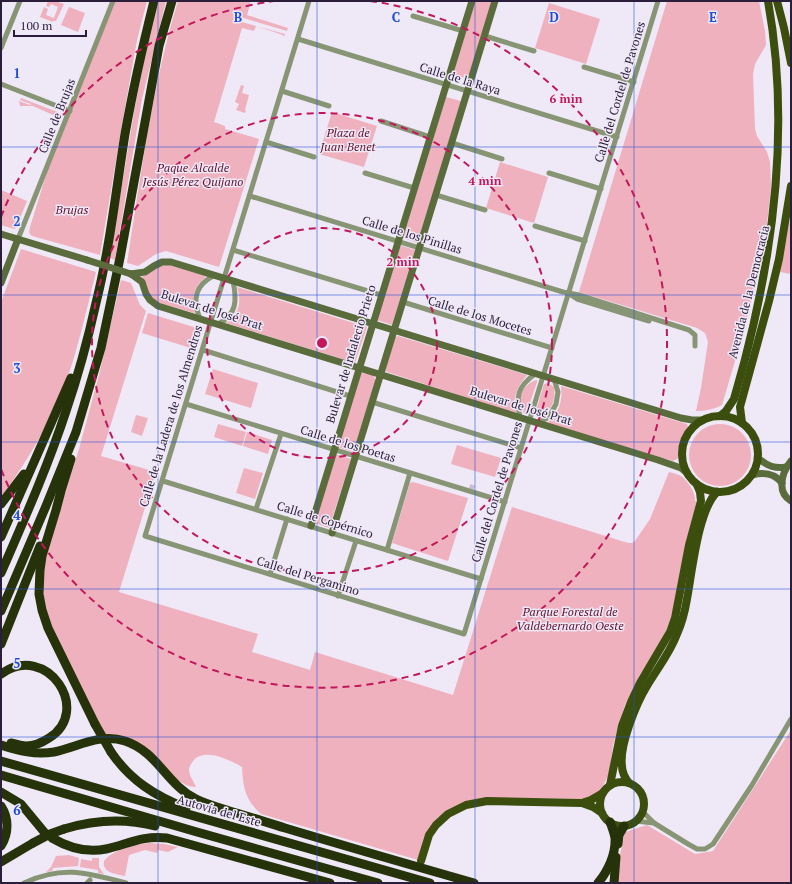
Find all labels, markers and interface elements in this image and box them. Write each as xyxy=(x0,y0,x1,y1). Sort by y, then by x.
text: B xyxy=(234,8,242,26)
text: C xyxy=(392,8,400,26)
text: D xyxy=(549,8,559,26)
text: E xyxy=(709,8,717,26)
scale bar xyxy=(14,12,86,38)
text: 100 m xyxy=(20,18,53,33)
street label: Calle del Cordel de Pavones xyxy=(591,19,648,164)
street label: Calle de la Raya xyxy=(418,59,503,98)
text: 1 xyxy=(13,64,21,82)
street label: Calle de Brujas xyxy=(35,76,78,155)
text: 6 min xyxy=(550,91,583,106)
park label: Plaza de Juan Benet xyxy=(319,125,377,154)
park label: Paque Alcalde Jesús Pérez Quijano xyxy=(142,160,243,189)
text: 4 min xyxy=(469,173,502,188)
park label: Brujas xyxy=(54,202,89,217)
text: 2 xyxy=(13,212,21,230)
street label: Calle de los Pinillas xyxy=(360,212,464,257)
street label: Avenida de la Democracia xyxy=(725,224,772,360)
text: 2 min xyxy=(387,254,420,269)
street label: Bulevar de Indalecio Prieto xyxy=(322,282,379,425)
street label: Bulevar de José Prat xyxy=(159,286,265,333)
street label: Calle de los Mocetes xyxy=(426,293,534,338)
street label: Calle de la Ladera de los Almendros xyxy=(136,323,205,509)
centre of rings xyxy=(315,336,329,350)
text: 3 xyxy=(13,359,21,377)
street label: Bulevar de José Prat xyxy=(468,383,575,428)
street label: Calle del Cordel de Pavones xyxy=(468,419,525,564)
street label: Calle de los Poetas xyxy=(299,422,398,465)
street label: Calle de Copérnico xyxy=(275,498,375,541)
text: 4 xyxy=(13,506,21,524)
street label: Calle del Pergamino xyxy=(255,553,362,598)
park label: Parque Forestal de Valdebernardo Oeste xyxy=(516,604,624,633)
text: 5 xyxy=(13,654,21,672)
street label: Autovía del Este xyxy=(175,791,263,830)
text: 6 xyxy=(13,801,21,819)

